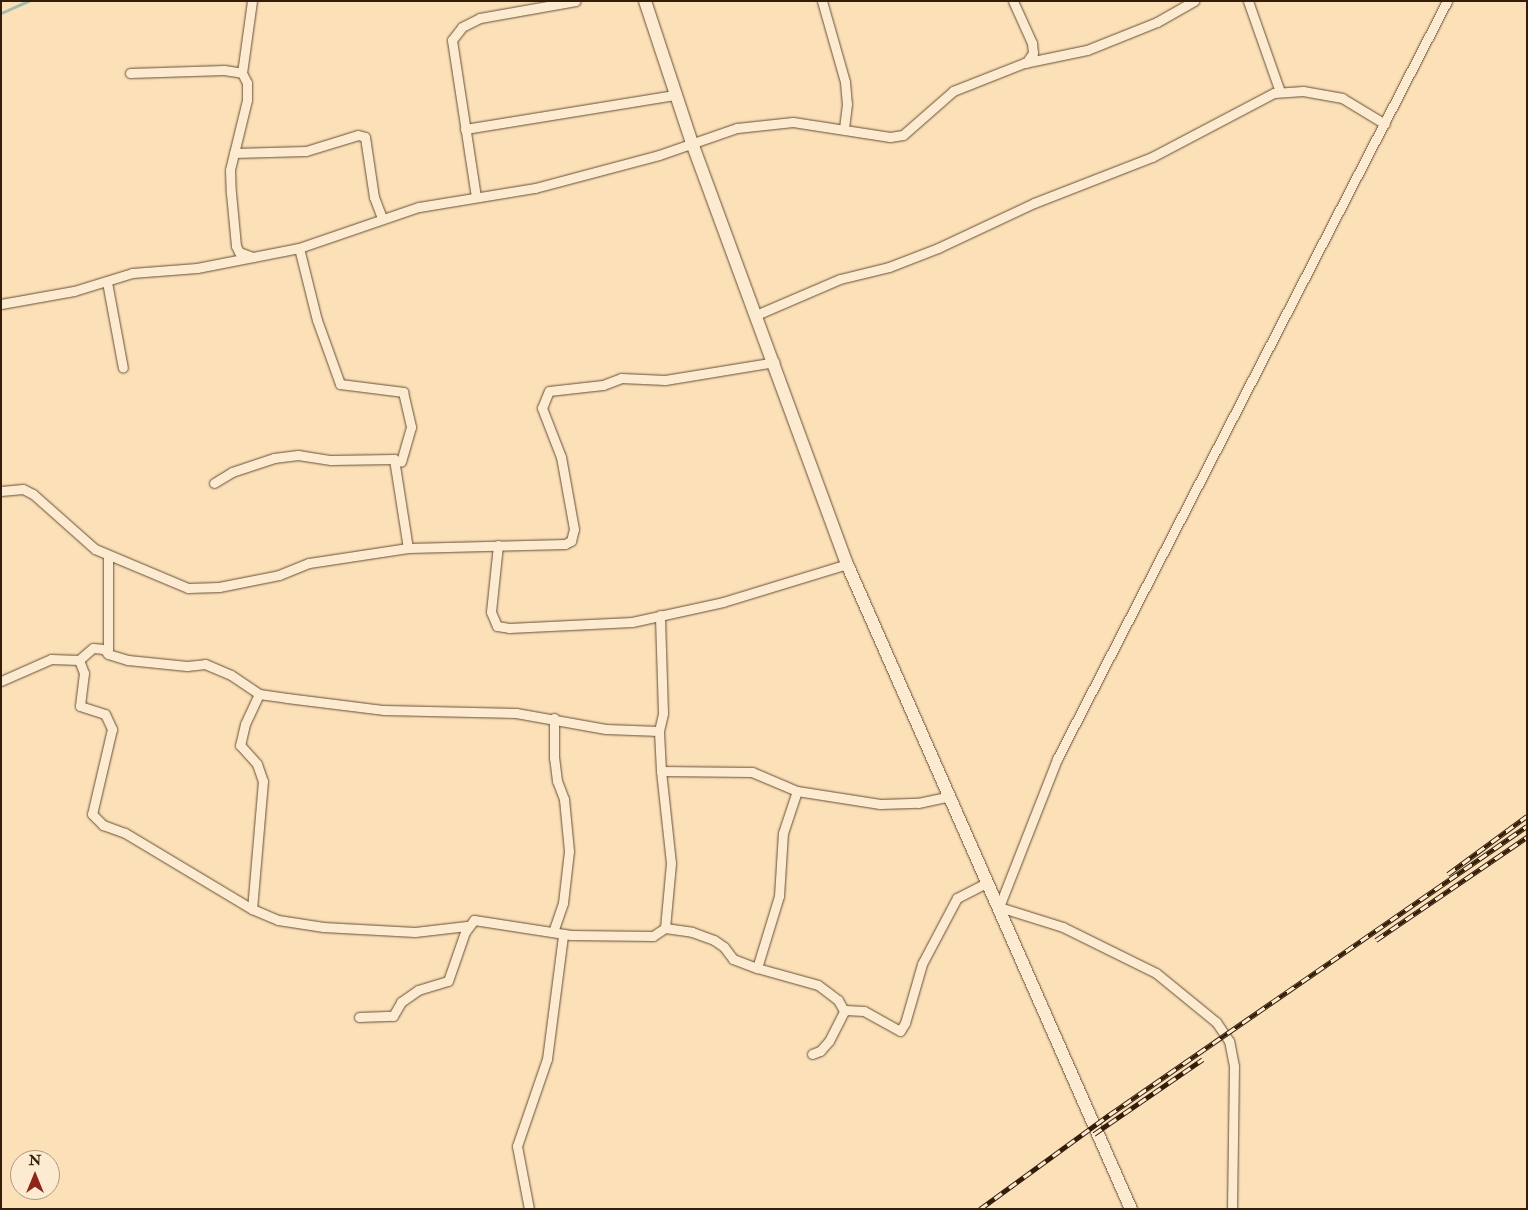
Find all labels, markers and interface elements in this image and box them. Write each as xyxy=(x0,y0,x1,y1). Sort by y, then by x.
north arrow xyxy=(10,1150,60,1200)
text: N xyxy=(29,1152,41,1169)

